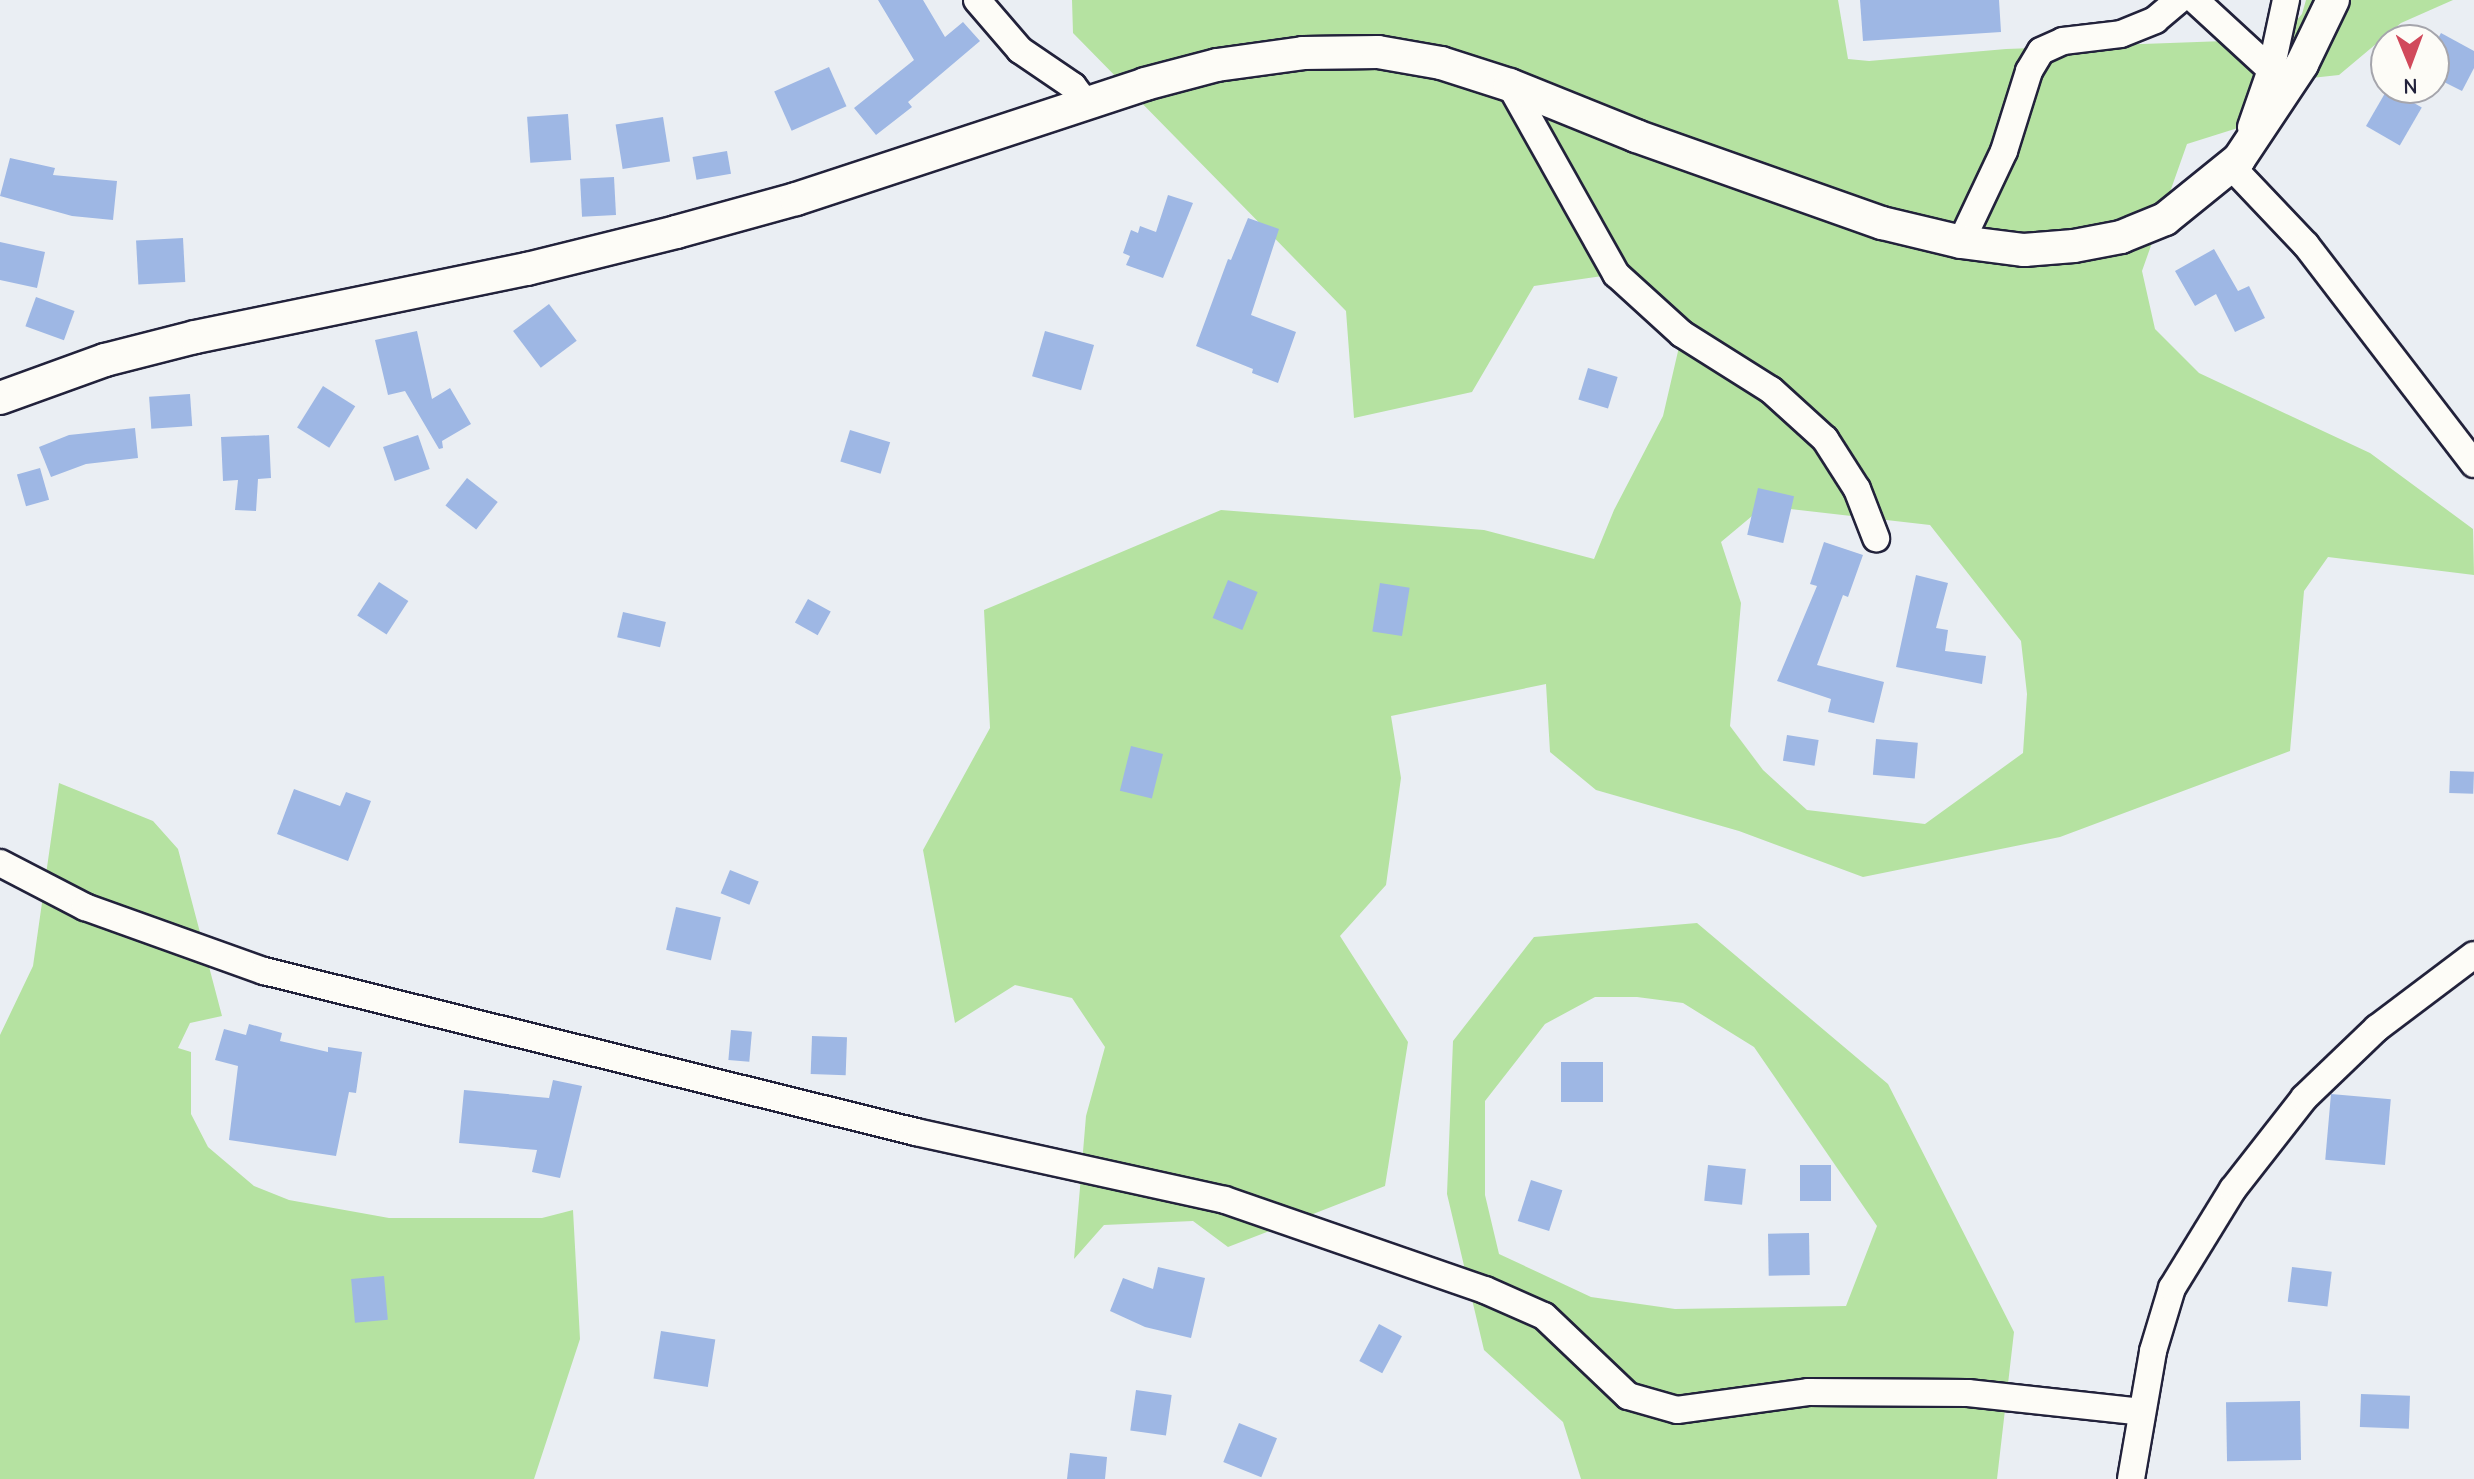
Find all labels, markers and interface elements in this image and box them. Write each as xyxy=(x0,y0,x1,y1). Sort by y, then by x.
north arrow xyxy=(2370,24,2450,104)
text: N xyxy=(2403,73,2418,99)

